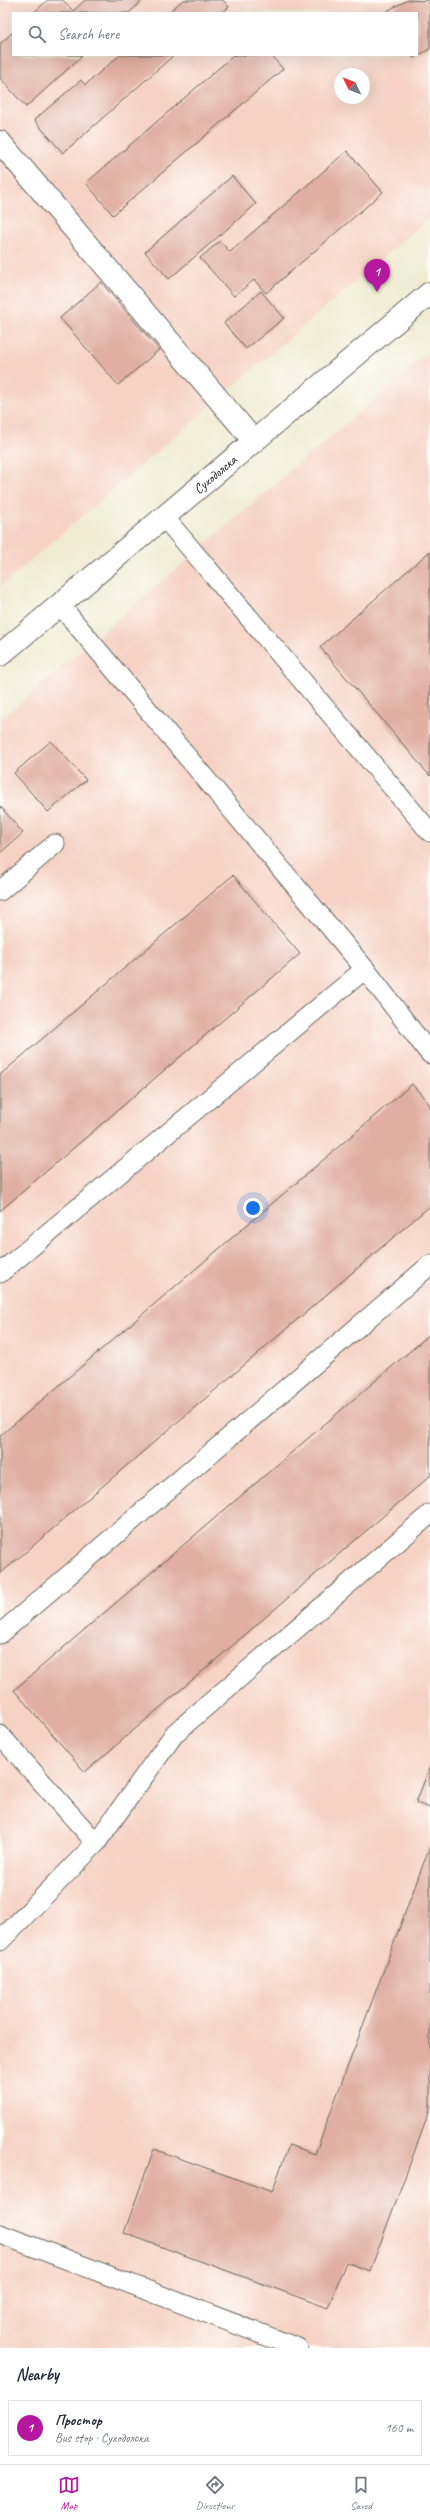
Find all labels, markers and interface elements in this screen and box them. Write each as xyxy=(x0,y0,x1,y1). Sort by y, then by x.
search box xyxy=(12,12,418,56)
icon: search xyxy=(26,23,48,45)
text: Search here xyxy=(58,25,119,44)
north arrow xyxy=(334,68,370,104)
pin: 1 xyxy=(364,259,390,292)
street label: Суходолска xyxy=(190,450,241,497)
your location xyxy=(243,1198,263,1218)
text: Nearby xyxy=(16,2364,59,2385)
text: Простор xyxy=(55,2411,102,2430)
text: 1 xyxy=(27,2420,33,2436)
text: 160 m xyxy=(385,2420,413,2436)
text: Bus stop · Суходолска xyxy=(55,2430,149,2446)
tab: Map xyxy=(58,2474,80,2512)
tab: Directions xyxy=(196,2474,234,2512)
tab: Saved xyxy=(350,2474,372,2512)

